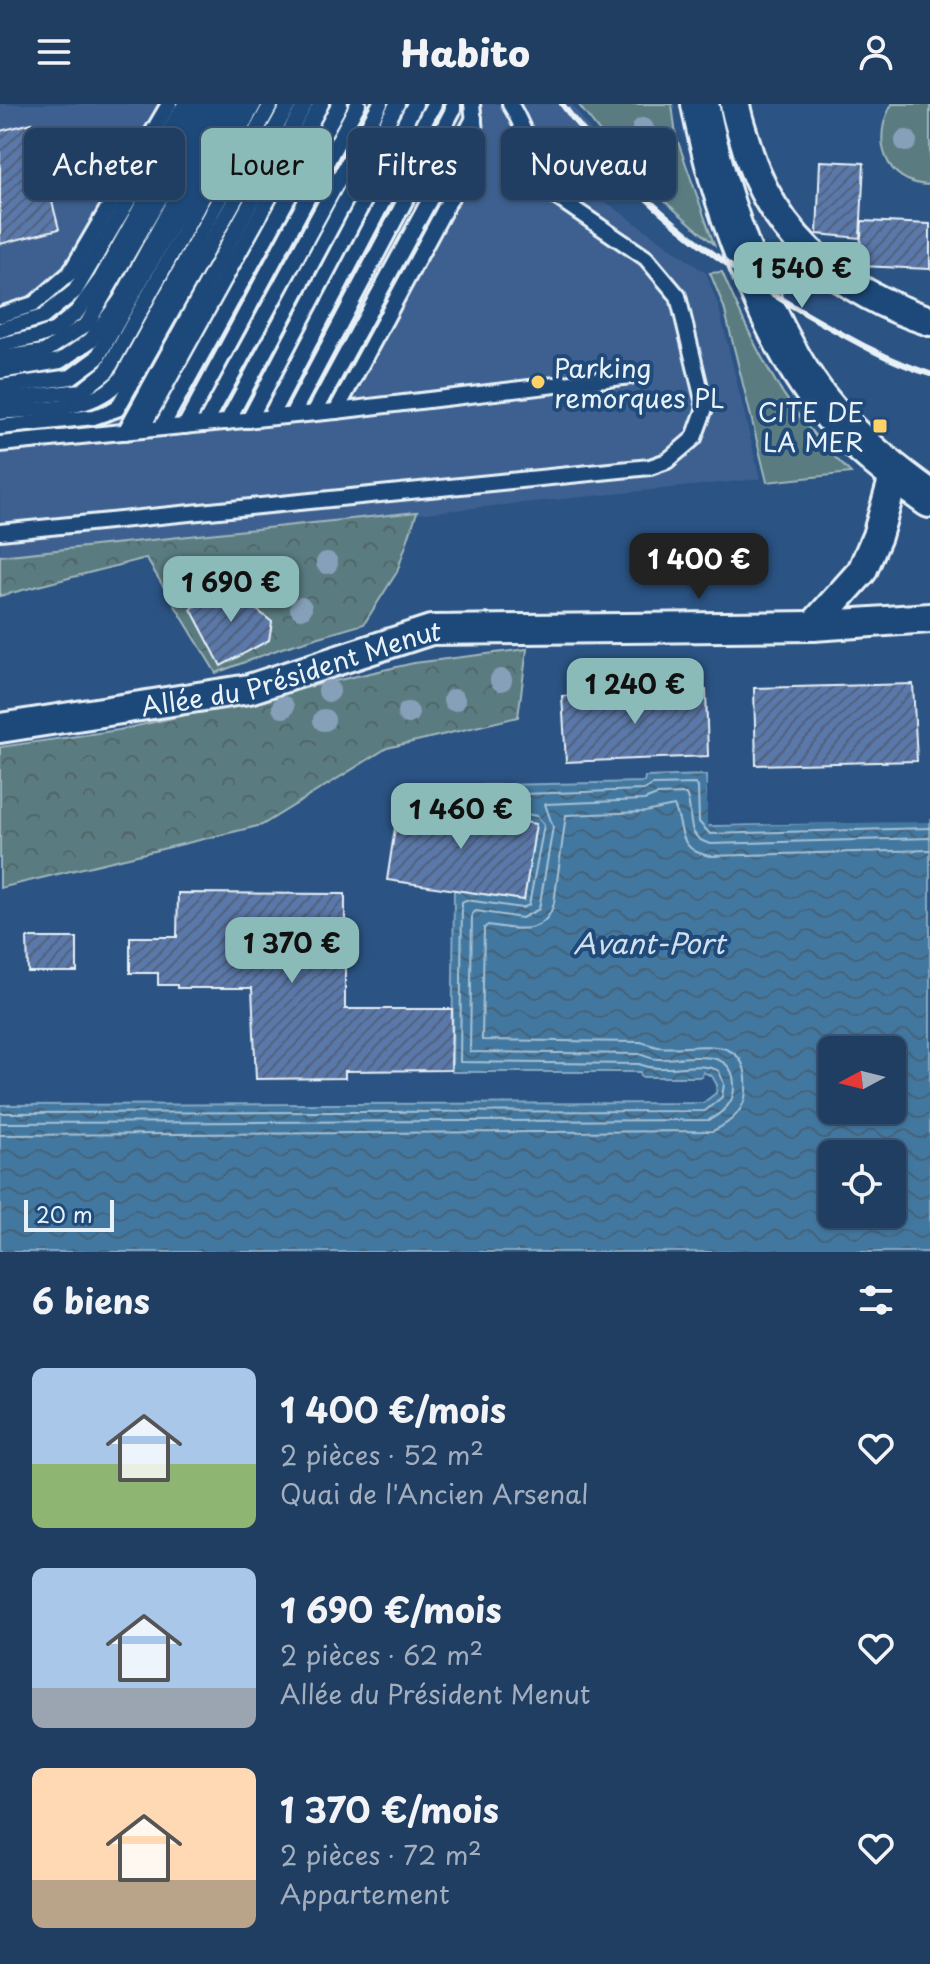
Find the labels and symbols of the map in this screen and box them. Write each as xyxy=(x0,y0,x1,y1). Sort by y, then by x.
pin: 1 540 € xyxy=(728,242,876,310)
place label: Parking remorques PL xyxy=(554,348,724,417)
marker: Parking remorques PL xyxy=(529,373,547,391)
place label: CITE DE LA MER xyxy=(758,392,864,461)
marker: CITE DE LA MER xyxy=(871,417,889,435)
pin: 1 400 € xyxy=(625,533,773,601)
pin: 1 690 € xyxy=(157,556,305,624)
street label: Allée du Président Menut xyxy=(138,610,441,725)
pin: 1 240 € xyxy=(561,658,709,726)
pin: 1 460 € xyxy=(387,783,535,851)
pin: 1 370 € xyxy=(218,917,366,985)
water label: Avant-Port xyxy=(573,921,728,964)
north arrow xyxy=(818,1036,906,1124)
scale bar xyxy=(24,1196,114,1232)

